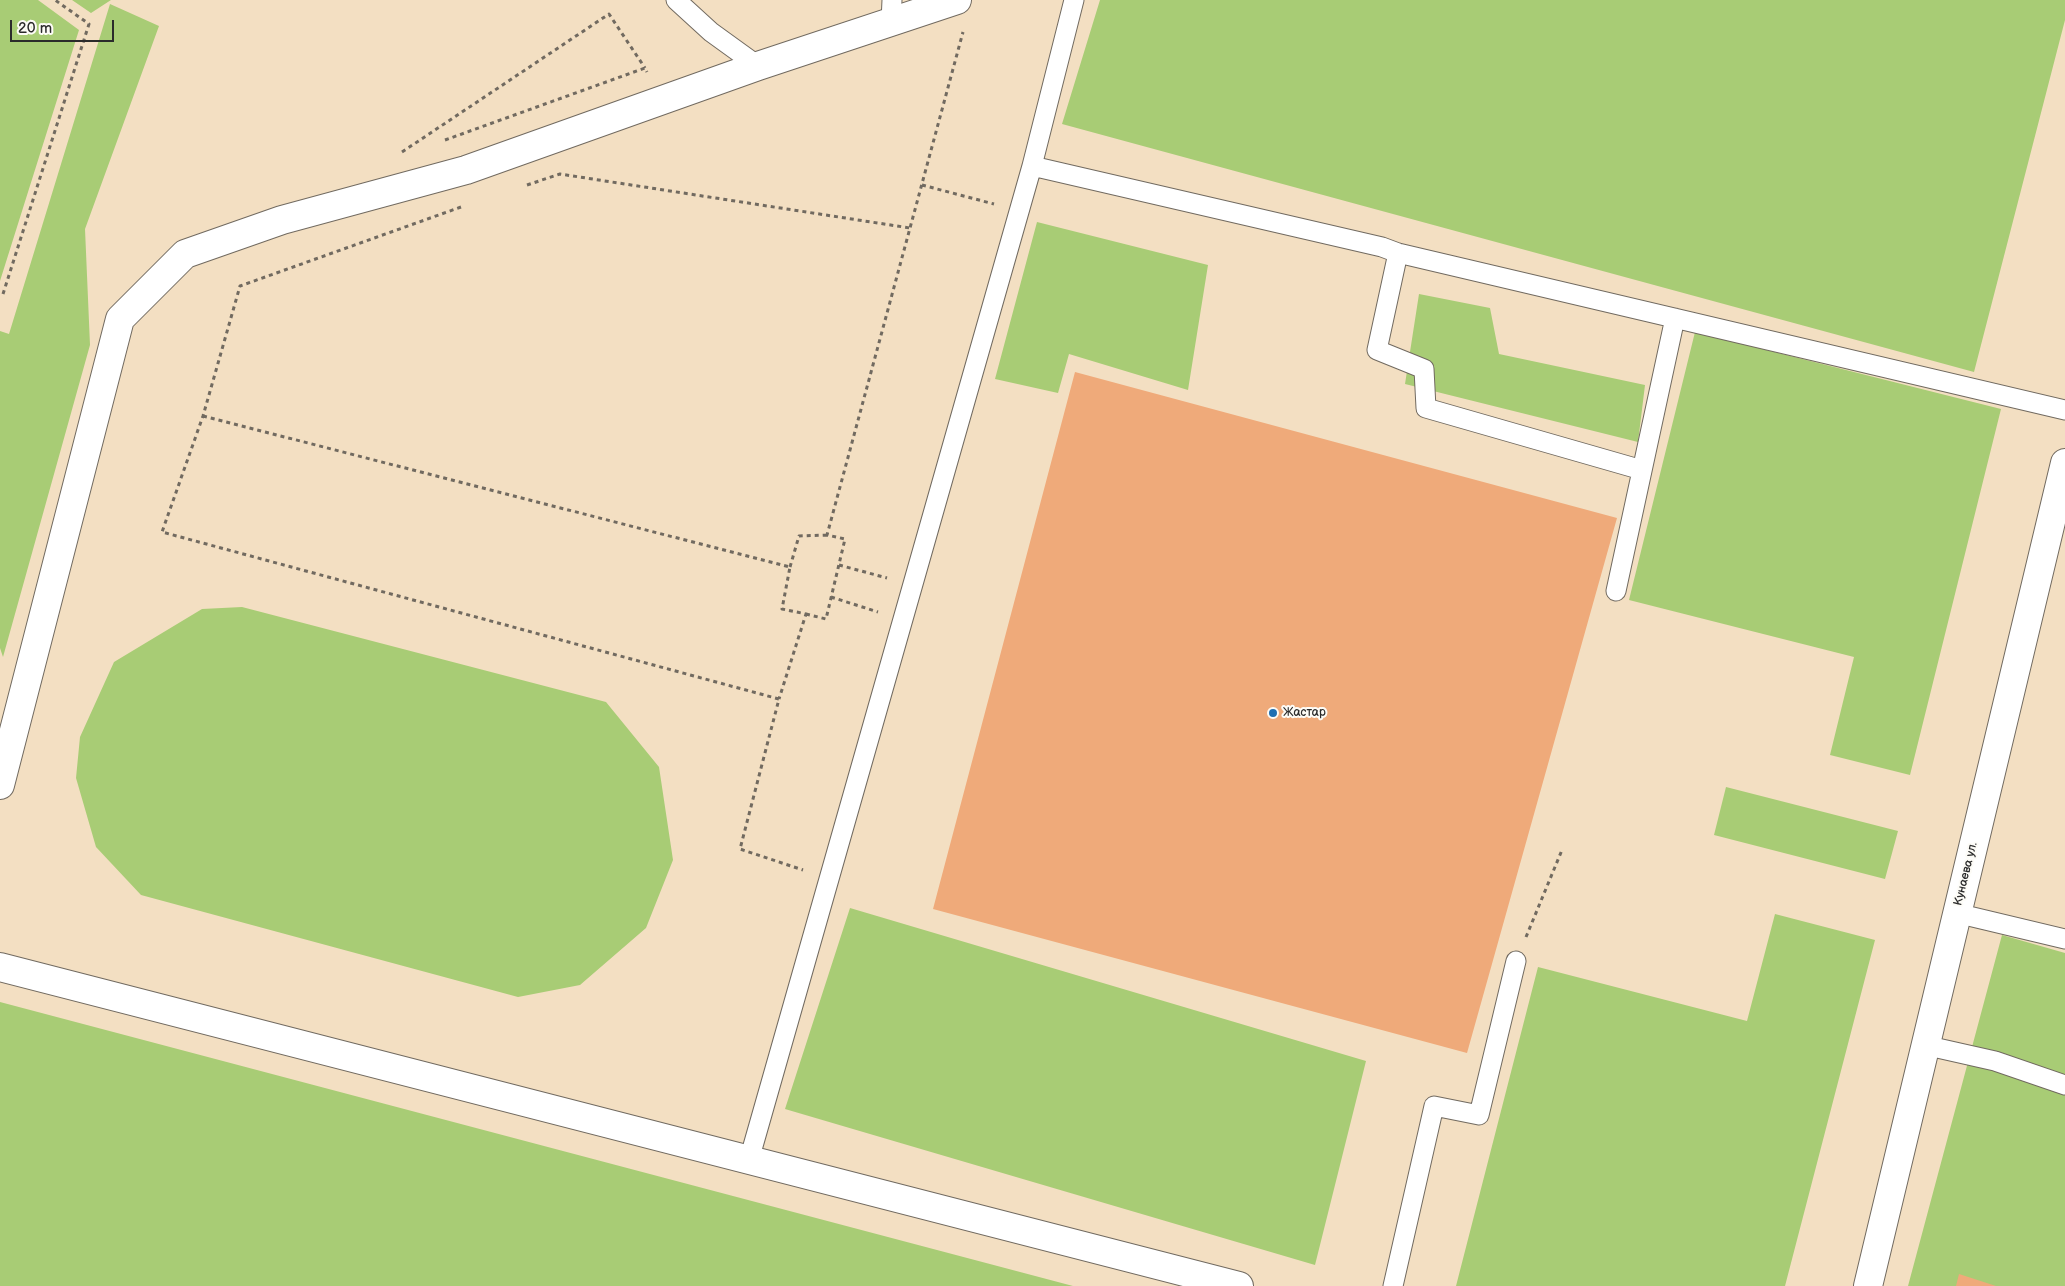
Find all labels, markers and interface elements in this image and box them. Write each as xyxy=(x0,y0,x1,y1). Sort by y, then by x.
scale bar xyxy=(12,10,116,42)
text: 20 m xyxy=(18,19,52,38)
place label: Жастар xyxy=(1283,706,1326,720)
marker: Жастар xyxy=(1267,707,1279,719)
street label: Кунаева ул. xyxy=(1951,841,1981,907)

